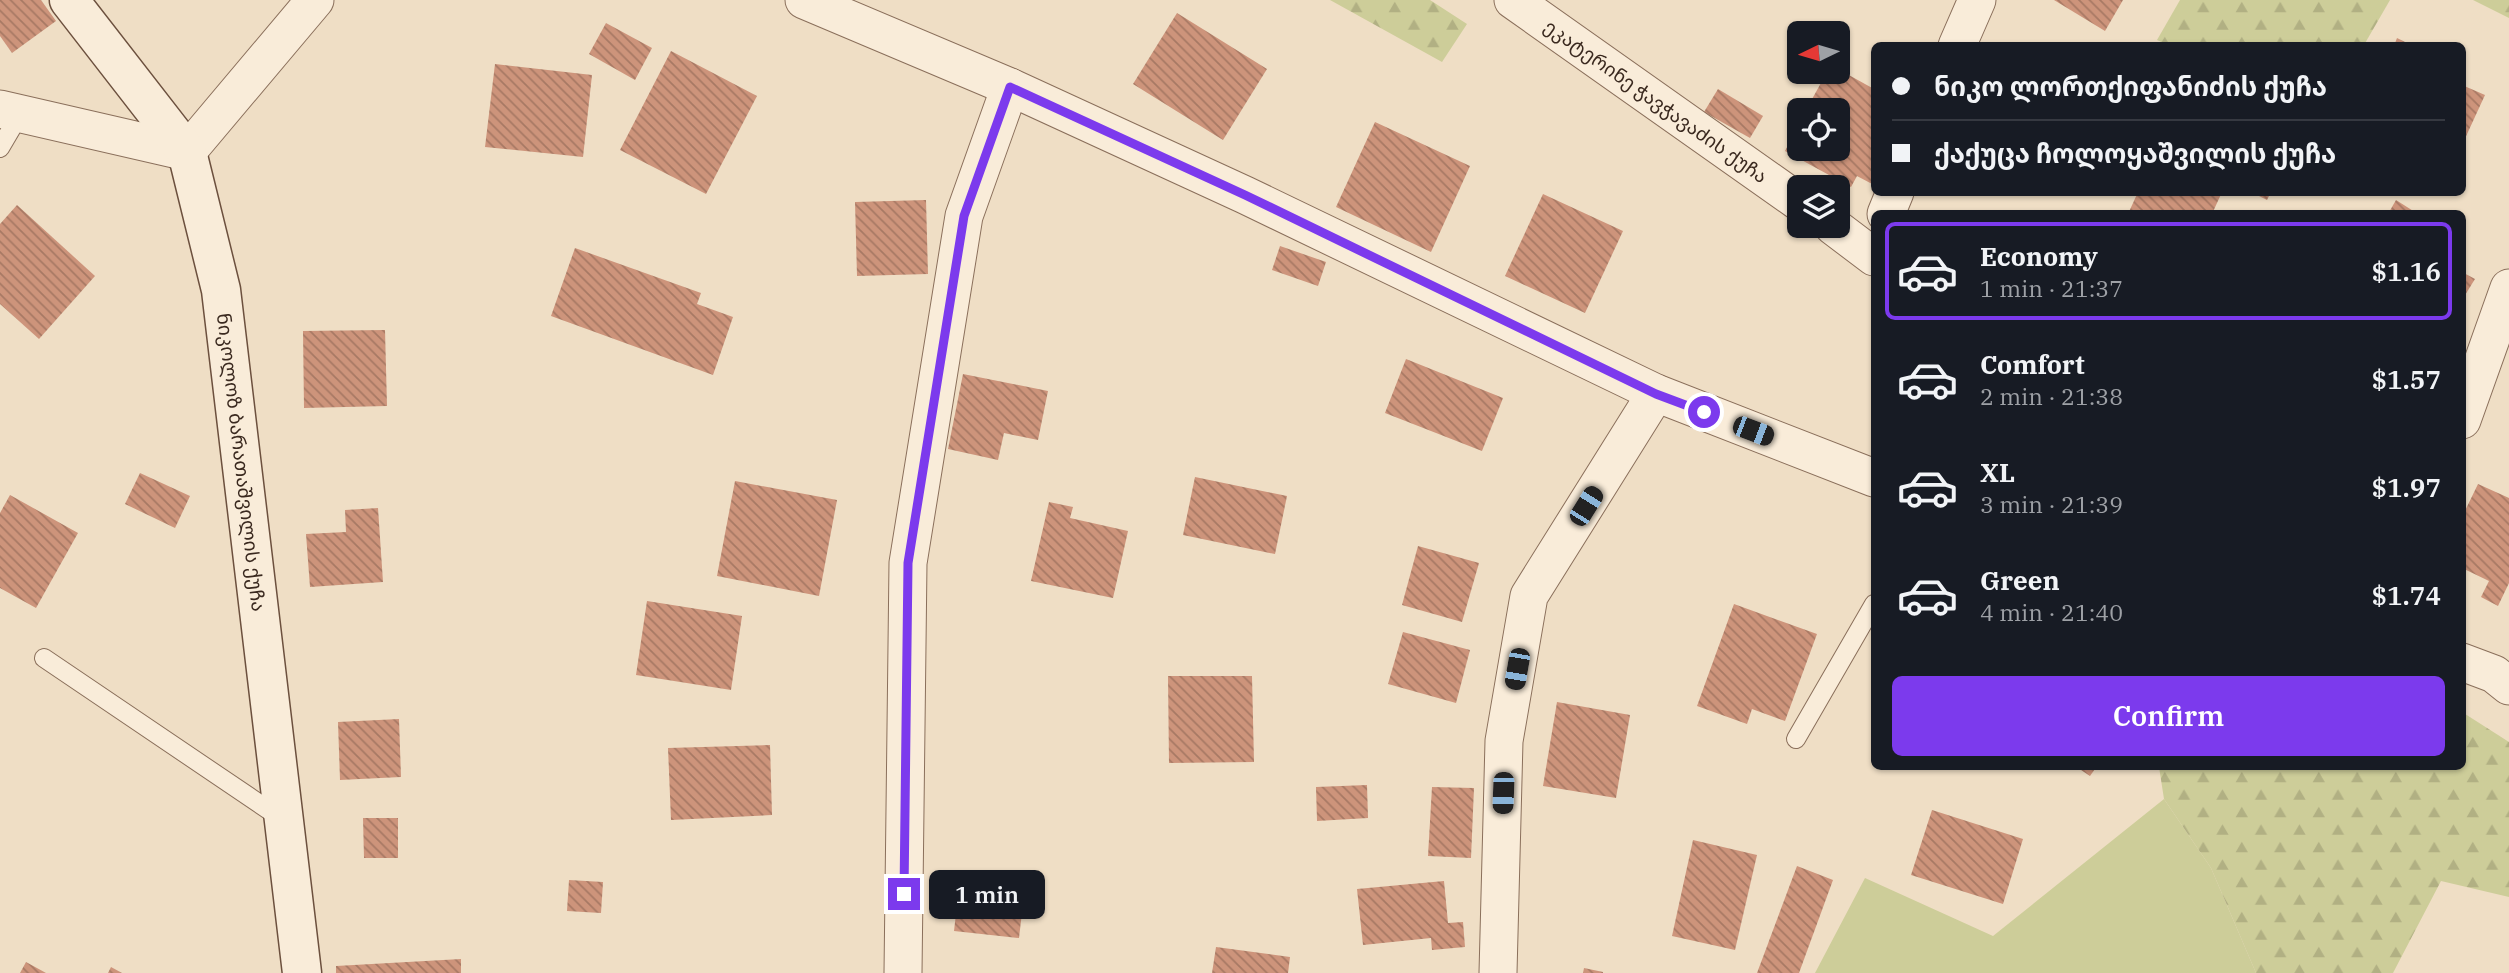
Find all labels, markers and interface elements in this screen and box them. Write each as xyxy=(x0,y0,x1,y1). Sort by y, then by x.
street label: ეკატერინე ჭავჭავაძის ქუჩა xyxy=(1540,14,1772,188)
north arrow xyxy=(1787,21,1850,84)
map controls xyxy=(1787,21,1850,238)
text: ნიკო ლორთქიფანიძის ქუჩა xyxy=(1934,69,2327,103)
button: locate xyxy=(1787,98,1850,161)
text: ქაქუცა ჩოლოყაშვილის ქუჩა xyxy=(1934,136,2336,170)
button: layers xyxy=(1787,175,1850,238)
text: Economy xyxy=(1980,239,2098,273)
icon: car xyxy=(1896,240,1959,303)
text: $1.16 xyxy=(2372,254,2441,288)
text: 1 min · 21:37 xyxy=(1980,273,2123,303)
street label: ნიკოლოზ ბარათაშვილის ქუჩა xyxy=(212,312,271,613)
text: Comfort xyxy=(1980,347,2085,381)
icon: car xyxy=(1896,348,1959,411)
text: $1.57 xyxy=(2372,362,2441,396)
text: 2 min · 21:38 xyxy=(1980,381,2123,411)
route start xyxy=(1688,396,1720,428)
car xyxy=(1730,414,1777,448)
text: XL xyxy=(1980,455,2015,489)
icon: car xyxy=(1896,456,1959,519)
text: $1.97 xyxy=(2372,470,2441,504)
car xyxy=(1566,483,1607,529)
text: 3 min · 21:39 xyxy=(1980,489,2123,519)
text: Green xyxy=(1980,563,2060,597)
icon: car xyxy=(1896,564,1959,627)
text: $1.74 xyxy=(2372,578,2441,612)
text: 4 min · 21:40 xyxy=(1980,597,2123,627)
car xyxy=(1504,646,1531,692)
button: Confirm xyxy=(1892,676,2445,756)
car xyxy=(1492,772,1515,814)
callout: 1 min xyxy=(928,870,1044,918)
route end xyxy=(888,878,920,910)
text: 1 min xyxy=(955,879,1019,909)

